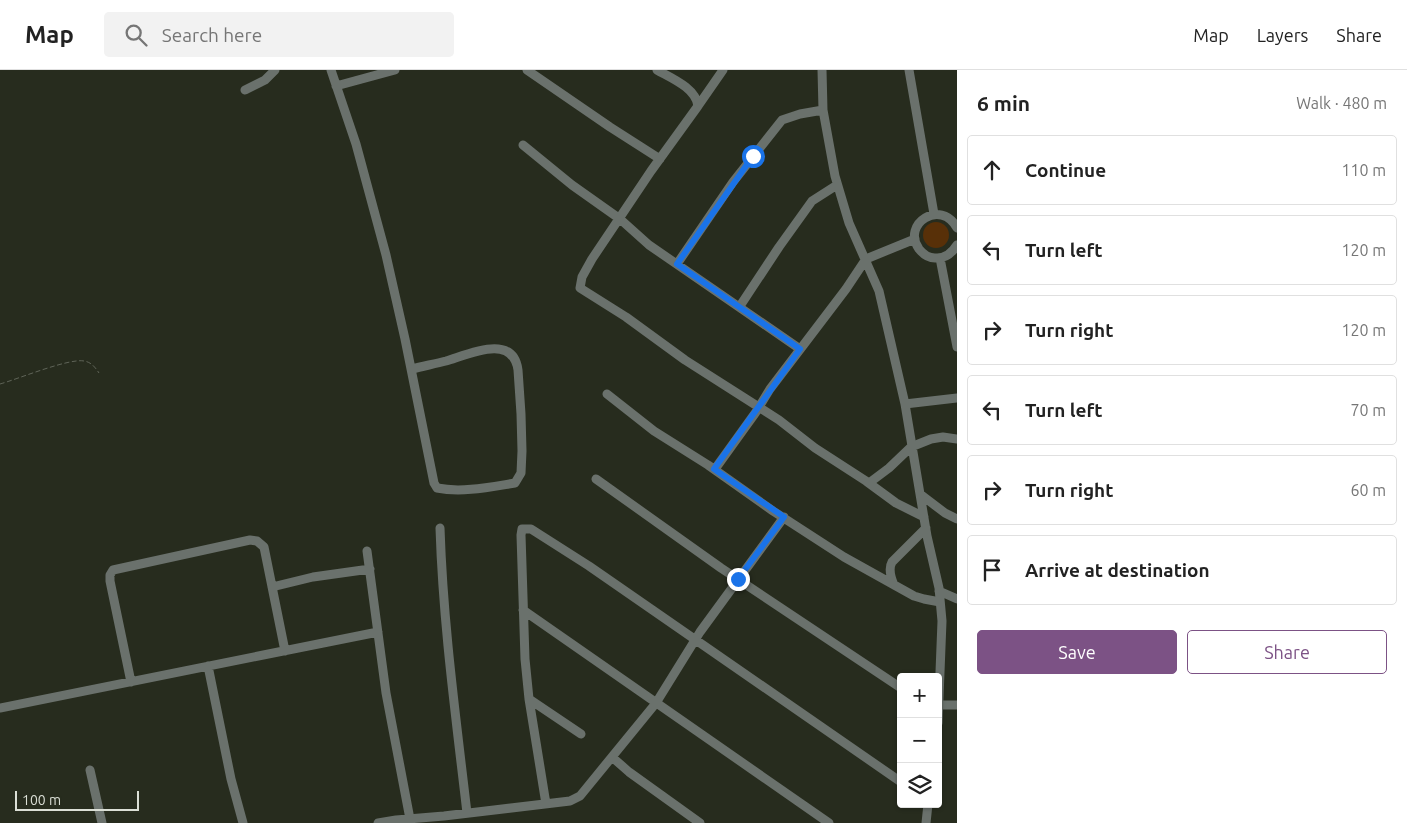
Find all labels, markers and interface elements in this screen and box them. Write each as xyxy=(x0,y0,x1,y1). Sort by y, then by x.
search box xyxy=(104,12,454,57)
text: Map xyxy=(25,21,74,48)
icon: search xyxy=(122,21,150,49)
text: Search here xyxy=(162,24,262,46)
text: Map xyxy=(1193,25,1229,45)
text: Layers xyxy=(1257,25,1308,45)
text: Share xyxy=(1336,25,1382,45)
text: 6 min xyxy=(977,91,1030,115)
text: Walk · 480 m xyxy=(1296,94,1387,112)
route start xyxy=(742,145,765,168)
icon: ahead xyxy=(978,156,1006,184)
text: Continue xyxy=(1025,159,1106,181)
text: 110 m xyxy=(1341,161,1386,179)
icon: left xyxy=(978,236,1006,264)
text: Turn left xyxy=(1025,239,1103,261)
text: 120 m xyxy=(1341,241,1386,259)
icon: right xyxy=(978,316,1006,344)
text: Turn right xyxy=(1025,319,1113,341)
text: 120 m xyxy=(1341,321,1386,339)
icon: left xyxy=(978,396,1006,424)
text: Turn left xyxy=(1025,399,1103,421)
text: 70 m xyxy=(1350,401,1386,419)
icon: right xyxy=(978,476,1006,504)
text: Turn right xyxy=(1025,479,1113,501)
text: 60 m xyxy=(1350,481,1386,499)
icon: arrive xyxy=(978,556,1006,584)
text: Arrive at destination xyxy=(1025,559,1210,581)
route end xyxy=(727,568,750,591)
button: Save xyxy=(977,630,1177,674)
button: Share xyxy=(1187,630,1387,674)
map controls xyxy=(897,673,942,808)
button: + xyxy=(897,673,942,718)
button: − xyxy=(897,718,942,763)
button: layers xyxy=(897,763,942,808)
scale bar xyxy=(15,788,139,811)
text: 100 m xyxy=(22,792,61,808)

